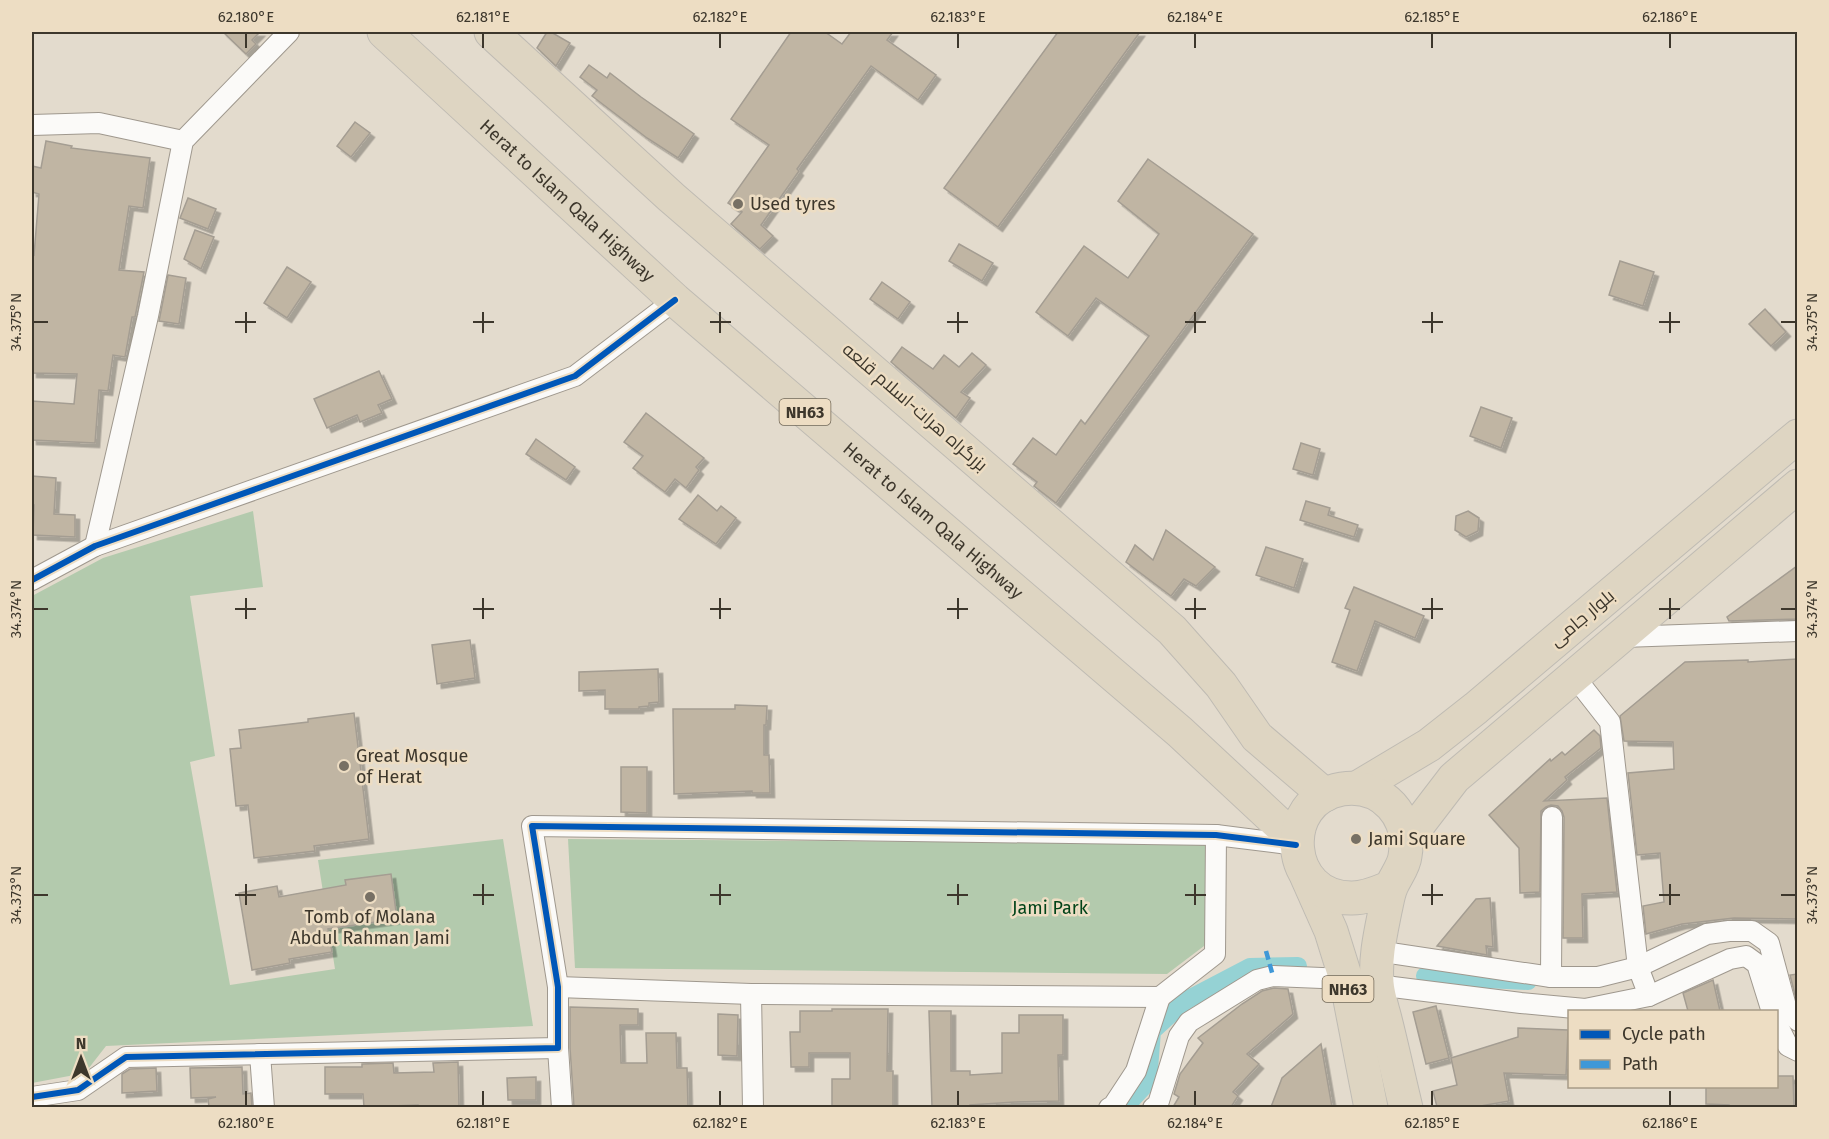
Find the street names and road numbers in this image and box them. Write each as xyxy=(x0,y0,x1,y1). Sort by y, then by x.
street label: Herat to Islam Qala Highway xyxy=(475,115,659,287)
street label: بزرگراه هرات-اسلام قلعه xyxy=(837,338,992,477)
road number: NH63 xyxy=(780,399,830,425)
street label: Herat to Islam Qala Highway xyxy=(838,438,1028,604)
street label: بلوار جامی xyxy=(1545,585,1619,651)
road number: NH63 xyxy=(1322,976,1374,1002)

